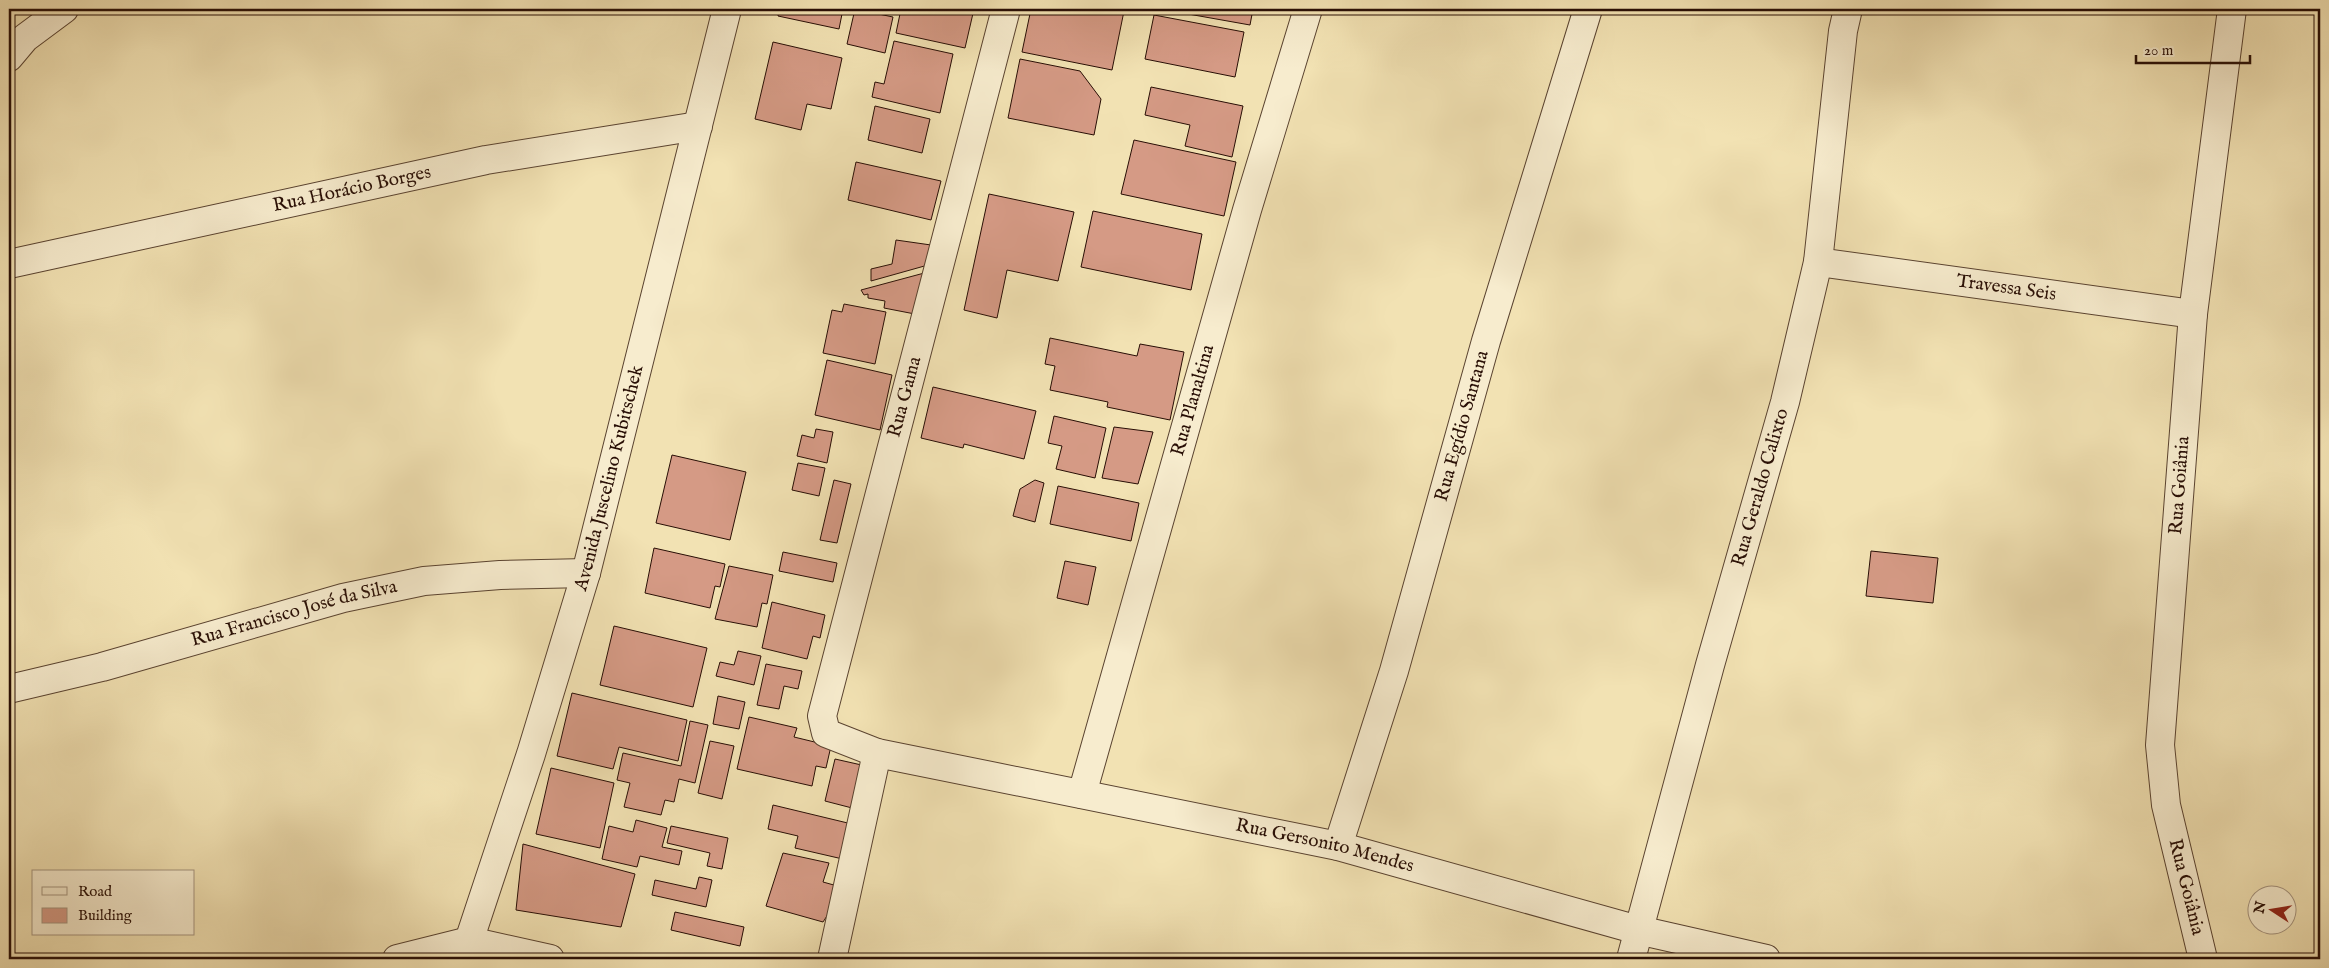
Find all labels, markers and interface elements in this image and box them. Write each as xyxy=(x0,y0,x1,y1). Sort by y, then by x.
scale bar xyxy=(2136,32,2250,64)
text: 20 m xyxy=(2144,41,2174,60)
street label: Rua Horácio Borges xyxy=(271,160,433,218)
street label: Travessa Seis xyxy=(1955,269,2058,307)
street label: Rua Planaltina xyxy=(1166,341,1221,459)
street label: Rua Egídio Santana xyxy=(1430,347,1495,504)
street label: Rua Gama xyxy=(883,353,928,440)
street label: Avenida Juscelino Kubitschek xyxy=(569,362,650,595)
street label: Rua Geraldo Calixto xyxy=(1727,406,1795,569)
street label: Rua Goiânia xyxy=(2164,435,2196,536)
street label: Rua Francisco José da Silva xyxy=(188,575,400,653)
street label: Rua Gersonito Mendes xyxy=(1233,814,1416,879)
street label: Rua Goiânia xyxy=(2162,836,2210,938)
legend xyxy=(32,870,195,936)
text: Road xyxy=(78,882,113,901)
north arrow xyxy=(2246,886,2296,936)
text: N xyxy=(2250,900,2270,916)
text: Building xyxy=(78,906,133,925)

